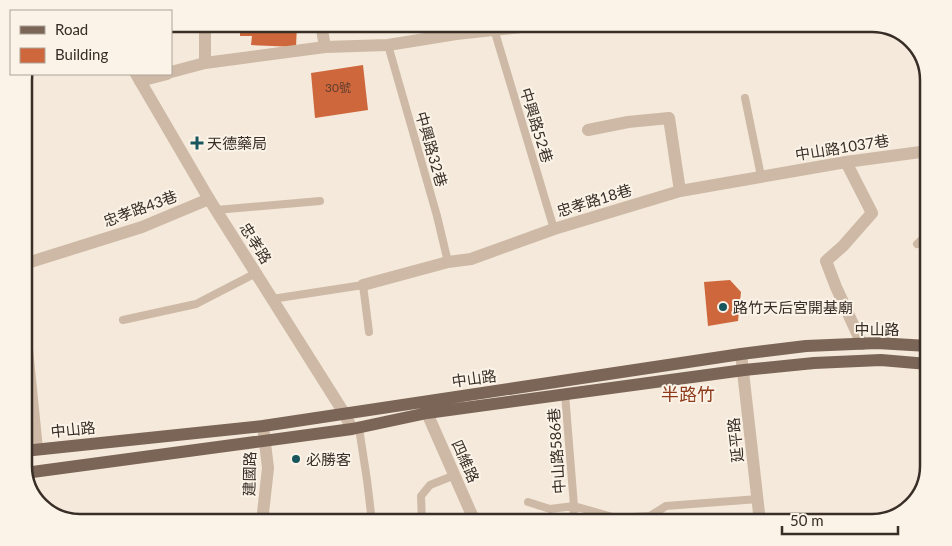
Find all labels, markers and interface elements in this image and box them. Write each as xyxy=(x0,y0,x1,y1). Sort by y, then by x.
legend xyxy=(10,10,172,75)
text: Road xyxy=(55,20,88,38)
text: Building xyxy=(55,45,108,63)
house number: 30號 xyxy=(325,80,351,95)
street label: 中興路52巷 xyxy=(517,85,557,165)
street label: 中興路32巷 xyxy=(413,109,451,189)
street label: 中山路1037巷 xyxy=(794,131,890,163)
place label: 天德藥局 xyxy=(207,134,267,152)
marker: 天德藥局 xyxy=(191,137,203,149)
street label: 忠孝路18巷 xyxy=(554,180,634,220)
street label: 忠孝路43巷 xyxy=(101,186,179,230)
street label: 忠孝路 xyxy=(236,219,276,267)
place label: 路竹天后宮開基廟 xyxy=(733,298,853,316)
marker: 路竹天后宮開基廟 xyxy=(717,301,729,313)
street label: 中山路 xyxy=(854,320,900,338)
street label: 中山路 xyxy=(450,366,498,390)
district label: 半路竹 xyxy=(661,383,715,405)
street label: 中山路586巷 xyxy=(544,407,568,495)
street label: 延平路 xyxy=(724,417,746,463)
street label: 中山路 xyxy=(50,418,96,440)
street label: 四維路 xyxy=(449,437,483,485)
place label: 必勝客 xyxy=(306,450,351,468)
street label: 建國路 xyxy=(240,451,258,497)
marker: 必勝客 xyxy=(290,453,302,465)
scale bar xyxy=(782,504,898,536)
text: 50 m xyxy=(790,511,824,529)

